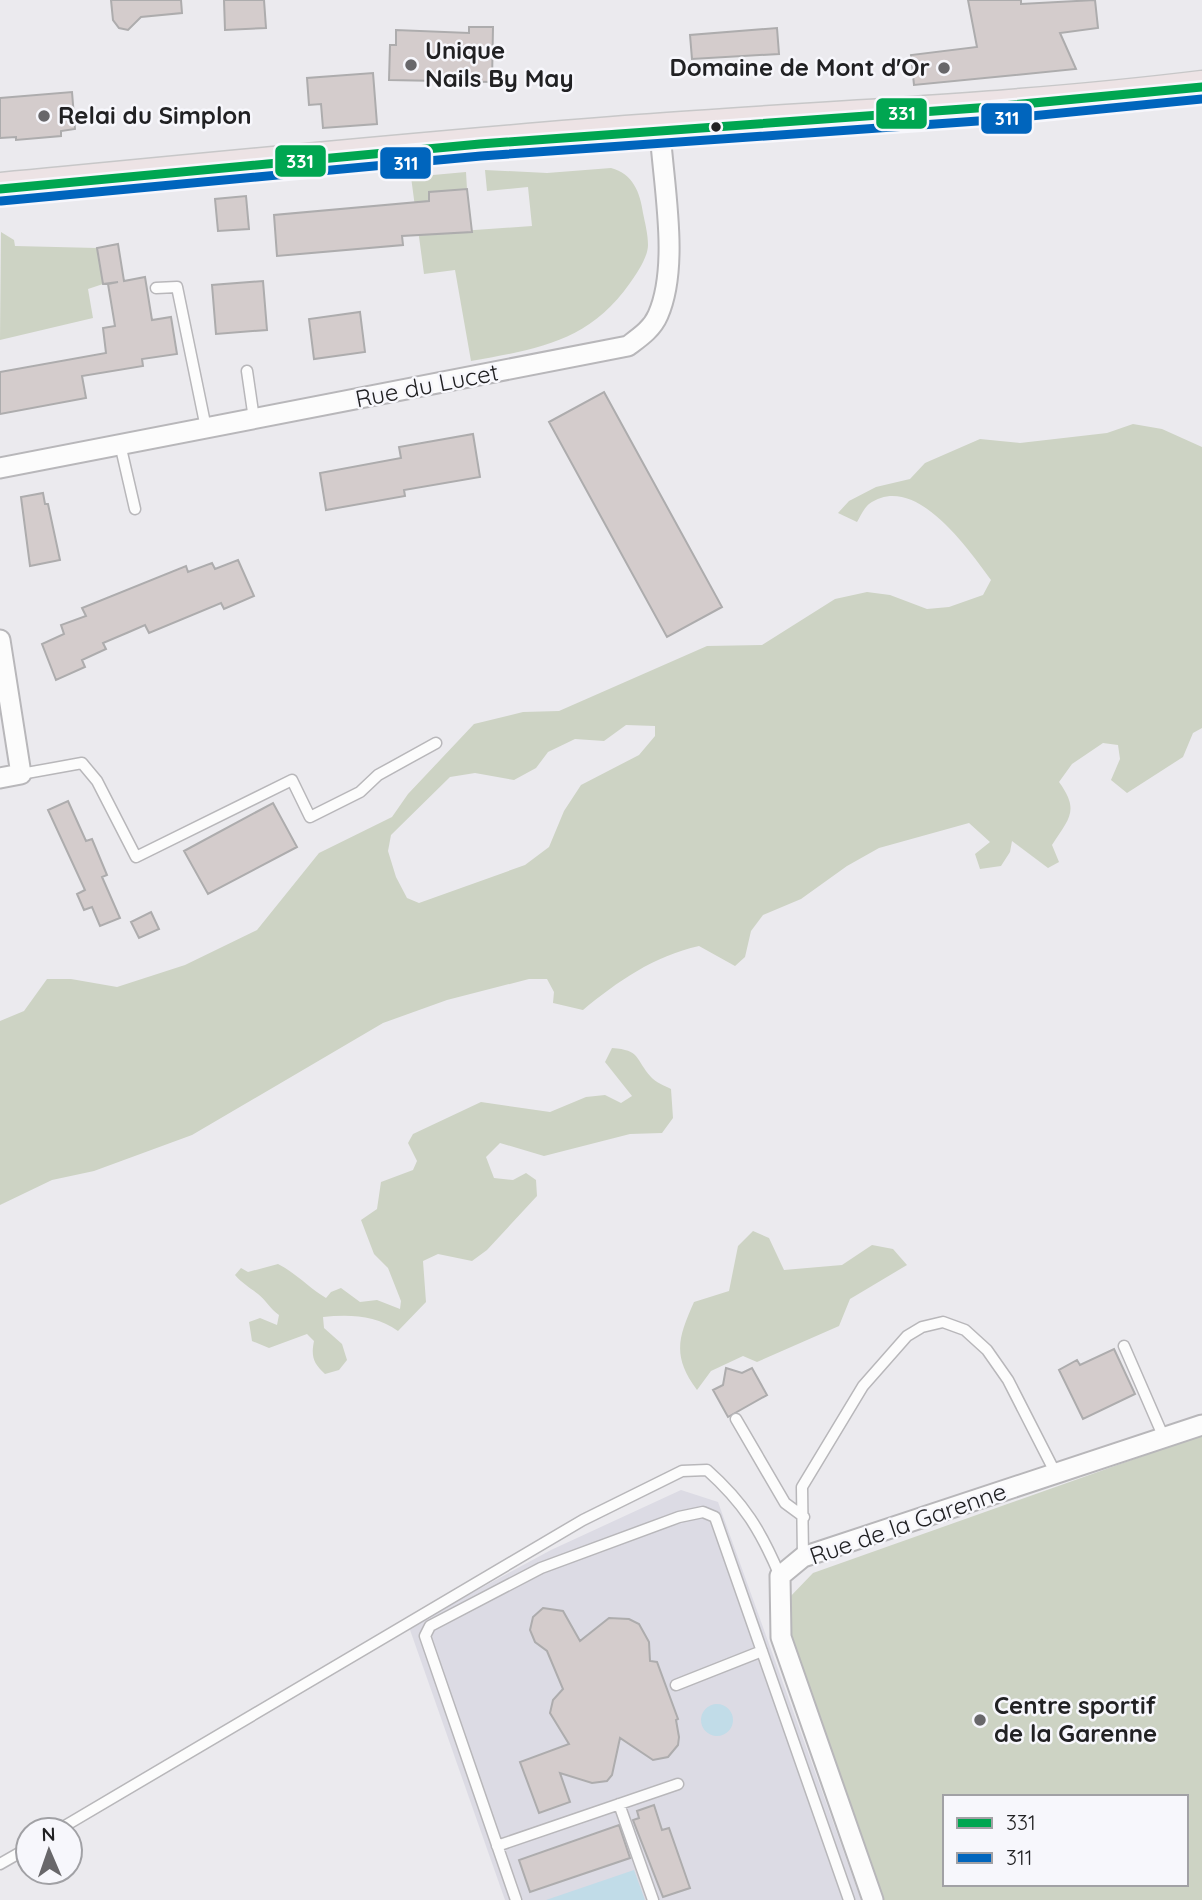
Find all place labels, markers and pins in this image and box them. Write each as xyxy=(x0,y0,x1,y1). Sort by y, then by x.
place label: Unique Nails By May xyxy=(425,35,574,93)
place label: Domaine de Mont d'Or xyxy=(669,52,930,82)
marker: Unique Nails By May xyxy=(403,57,419,73)
marker: Domaine de Mont d'Or xyxy=(936,60,952,76)
place label: Relai du Simplon xyxy=(58,100,251,130)
marker: Relai du Simplon xyxy=(36,108,52,124)
unlabelled marker xyxy=(709,120,723,134)
place label: Centre sportif de la Garenne xyxy=(994,1690,1157,1748)
marker: Centre sportif de la Garenne xyxy=(972,1712,988,1728)

